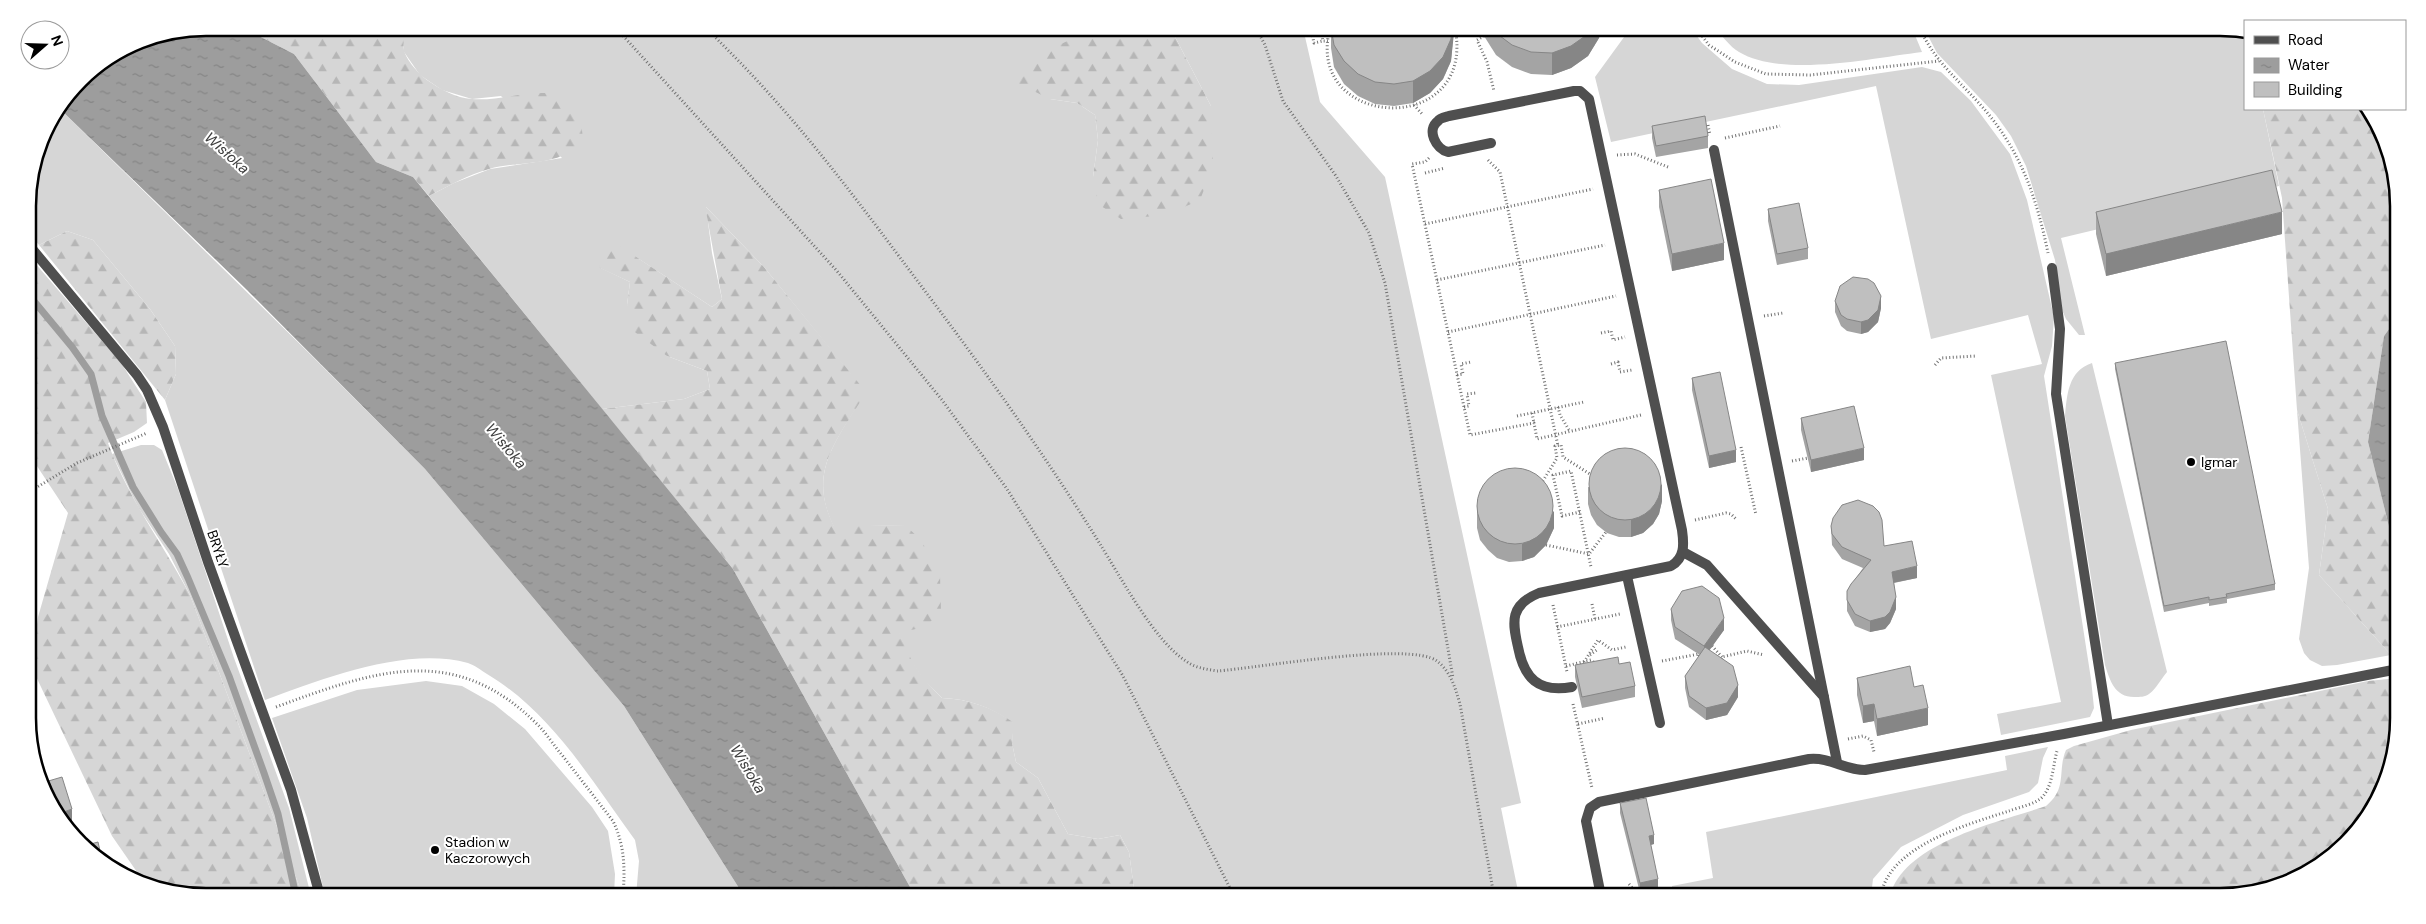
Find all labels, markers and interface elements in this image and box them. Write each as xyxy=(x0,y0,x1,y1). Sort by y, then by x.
north arrow xyxy=(20,20,70,70)
legend xyxy=(2244,20,2406,110)
text: Road xyxy=(2288,30,2323,50)
text: N xyxy=(47,33,67,48)
text: Water xyxy=(2288,55,2330,75)
text: Building xyxy=(2288,80,2343,100)
water label: Wisłoka xyxy=(200,128,254,178)
water label: Wisłoka xyxy=(481,419,531,473)
place label: Igmar xyxy=(2201,453,2237,471)
marker: Igmar xyxy=(2185,456,2197,468)
street label: BRYŁY xyxy=(203,528,233,570)
water label: Wisłoka xyxy=(726,741,770,797)
place label: Stadion w Kaczorowych xyxy=(445,833,530,867)
marker: Stadion w Kaczorowych xyxy=(429,844,441,856)

